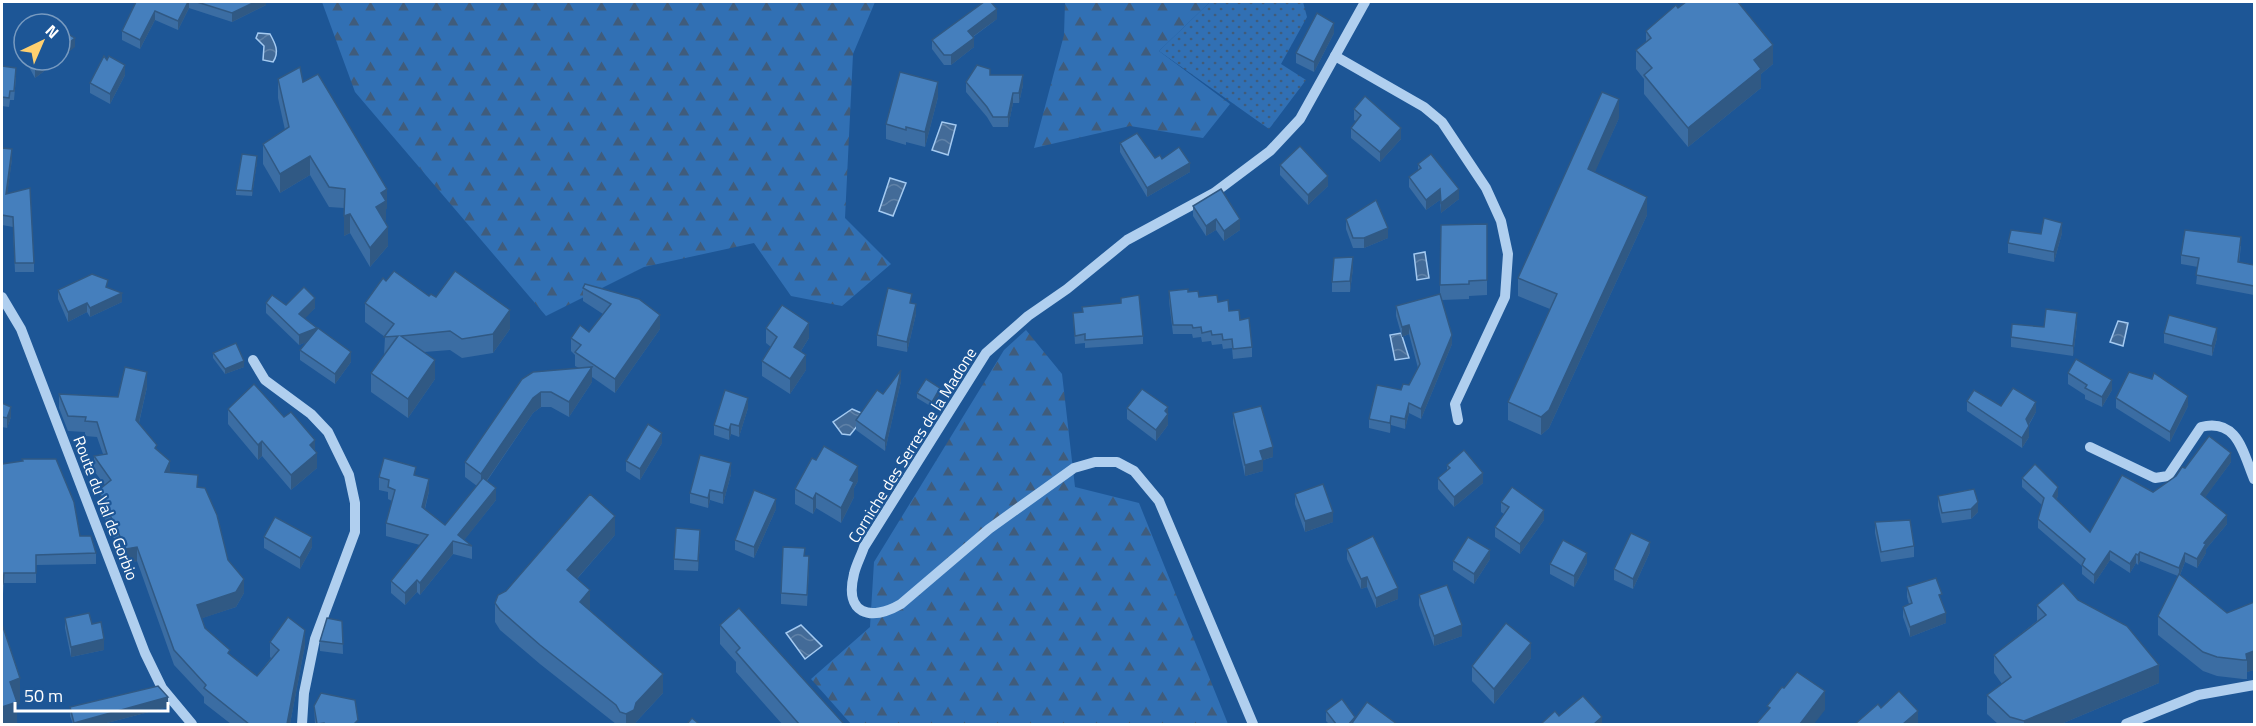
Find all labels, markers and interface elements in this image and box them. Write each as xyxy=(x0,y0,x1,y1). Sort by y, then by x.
north arrow xyxy=(12,12,72,72)
text: N xyxy=(40,19,65,44)
street label: Corniche des Serres de la Madone xyxy=(842,343,982,547)
street label: Route du Val de Gorbio xyxy=(67,432,145,584)
scale bar xyxy=(15,675,168,713)
text: 50 m xyxy=(24,682,63,709)

